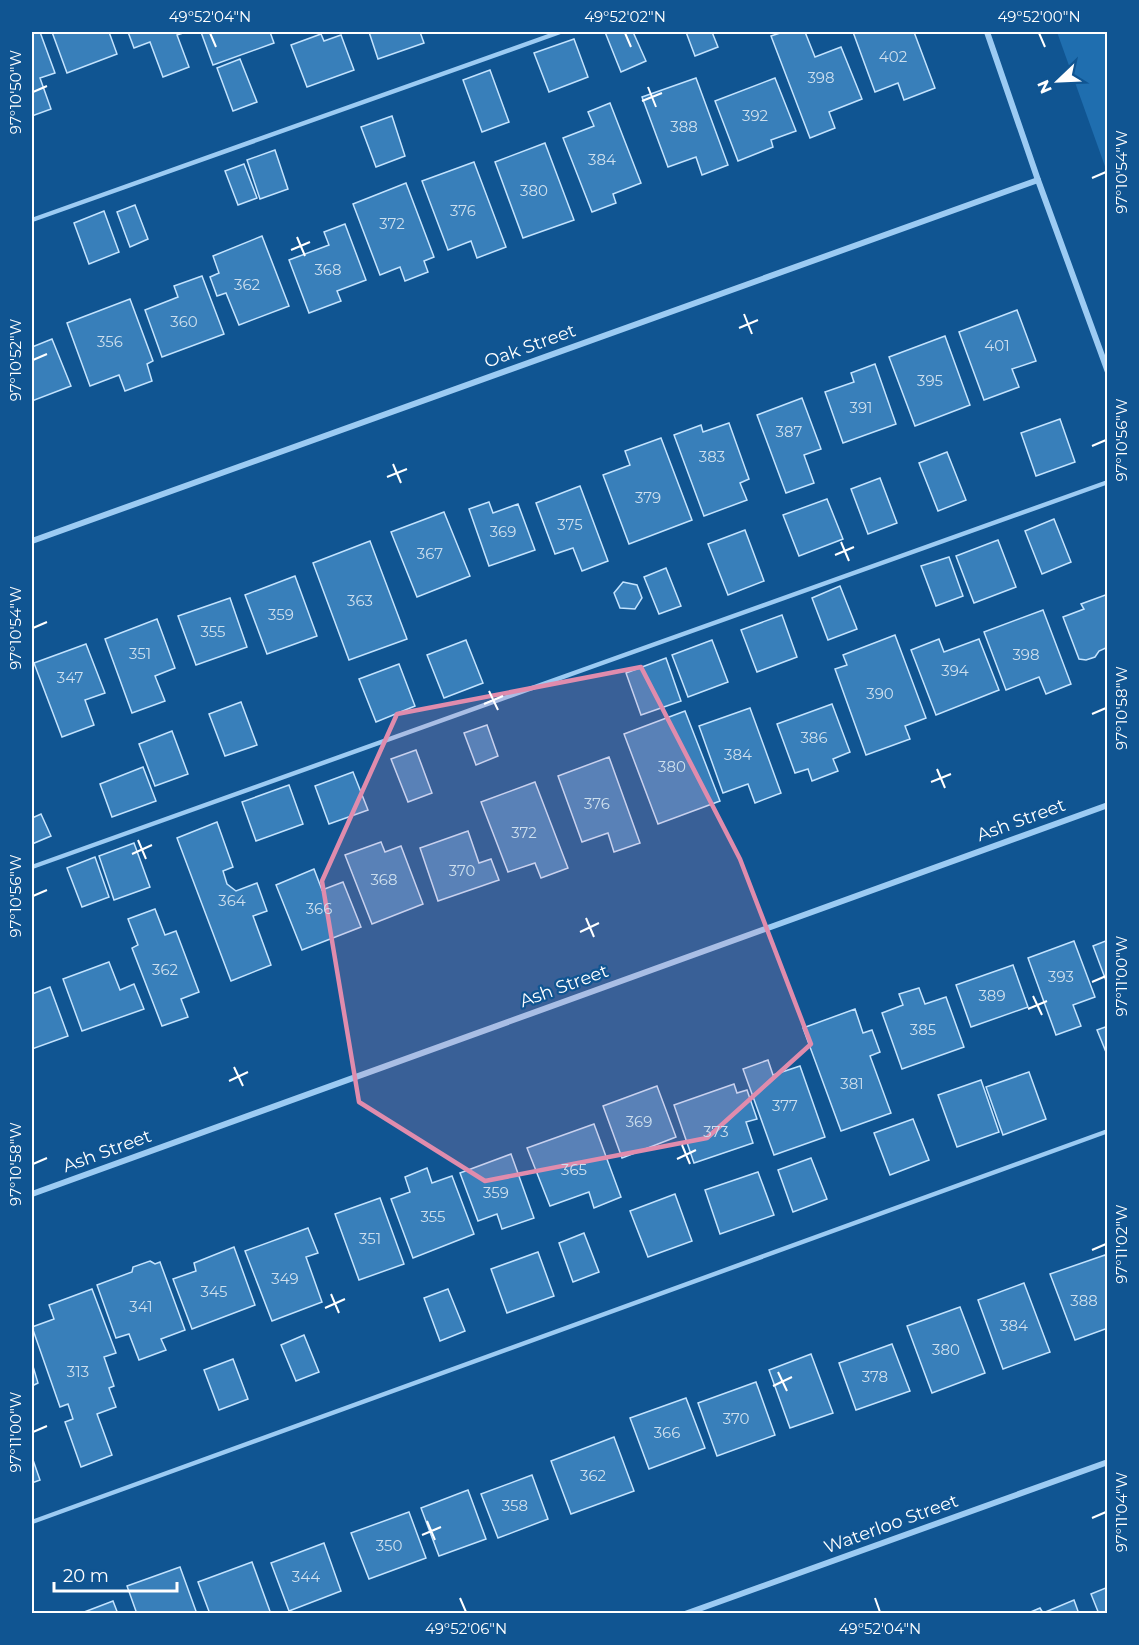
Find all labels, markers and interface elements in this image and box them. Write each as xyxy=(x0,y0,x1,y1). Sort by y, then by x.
text: 49°52'04"N xyxy=(169,7,251,26)
text: 49°52'02"N xyxy=(584,7,666,26)
text: 49°52'00"N xyxy=(997,7,1081,26)
house number: 402 xyxy=(879,47,907,66)
text: 97°10'50"W xyxy=(6,50,25,134)
north arrow xyxy=(1028,51,1088,111)
house number: 398 xyxy=(807,68,835,87)
text: N xyxy=(1033,77,1056,96)
house number: 392 xyxy=(742,106,768,125)
house number: 388 xyxy=(670,117,698,136)
text: 97°10'54"W xyxy=(1112,130,1131,214)
house number: 384 xyxy=(588,150,616,169)
house number: 380 xyxy=(520,181,548,200)
house number: 376 xyxy=(450,201,476,220)
house number: 372 xyxy=(379,214,405,233)
house number: 368 xyxy=(314,260,342,279)
house number: 362 xyxy=(234,275,260,294)
house number: 360 xyxy=(170,312,198,331)
text: 97°10'52"W xyxy=(6,318,25,401)
street label: Oak Street xyxy=(481,319,579,373)
house number: 356 xyxy=(97,332,123,351)
house number: 401 xyxy=(984,336,1010,355)
house number: 395 xyxy=(917,371,943,390)
house number: 391 xyxy=(849,398,873,417)
text: 97°10'56"W xyxy=(1112,398,1131,482)
house number: 387 xyxy=(776,422,803,441)
house number: 383 xyxy=(699,447,725,466)
house number: 379 xyxy=(635,488,661,507)
house number: 375 xyxy=(557,515,583,534)
house number: 369 xyxy=(490,522,516,541)
house number: 367 xyxy=(417,544,443,563)
text: 97°10'54"W xyxy=(6,586,25,670)
house number: 363 xyxy=(347,591,373,610)
house number: 359 xyxy=(268,605,294,624)
house number: 355 xyxy=(200,622,226,641)
house number: 351 xyxy=(129,644,151,663)
house number: 398 xyxy=(1012,645,1040,664)
house number: 394 xyxy=(941,661,969,680)
text: 97°10'58"W xyxy=(1112,666,1131,750)
house number: 347 xyxy=(57,668,83,687)
house number: 390 xyxy=(866,684,894,703)
house number: 386 xyxy=(800,728,828,747)
house number: 384 xyxy=(724,745,752,764)
house number: 380 xyxy=(658,757,686,776)
house number: 376 xyxy=(584,794,610,813)
street label: Ash Street xyxy=(974,794,1068,846)
house number: 372 xyxy=(511,823,537,842)
text: 97°10'56"W xyxy=(6,854,25,938)
house number: 370 xyxy=(449,861,475,880)
house number: 368 xyxy=(370,870,398,889)
house number: 364 xyxy=(218,891,246,910)
house number: 366 xyxy=(306,899,332,918)
text: 97°11'00"W xyxy=(1112,935,1131,1017)
house number: 362 xyxy=(152,960,178,979)
street label: Ash Street xyxy=(517,960,611,1012)
house number: 393 xyxy=(1048,967,1074,986)
house number: 389 xyxy=(978,986,1006,1005)
house number: 385 xyxy=(910,1020,936,1039)
house number: 381 xyxy=(840,1074,864,1093)
house number: 377 xyxy=(772,1096,798,1115)
house number: 369 xyxy=(626,1112,652,1131)
text: 97°10'58"W xyxy=(6,1122,25,1206)
house number: 373 xyxy=(703,1122,729,1141)
street label: Ash Street xyxy=(60,1125,154,1177)
house number: 365 xyxy=(561,1160,587,1179)
house number: 359 xyxy=(483,1183,509,1202)
text: 97°11'02"W xyxy=(1112,1204,1131,1284)
house number: 355 xyxy=(420,1207,446,1226)
house number: 351 xyxy=(359,1229,381,1248)
house number: 349 xyxy=(271,1269,299,1288)
house number: 345 xyxy=(201,1282,227,1301)
house number: 388 xyxy=(1070,1291,1098,1310)
house number: 341 xyxy=(129,1297,153,1316)
house number: 384 xyxy=(1000,1316,1028,1335)
house number: 380 xyxy=(932,1340,960,1359)
house number: 313 xyxy=(67,1362,89,1381)
house number: 378 xyxy=(862,1367,888,1386)
text: 97°11'00"W xyxy=(6,1391,25,1473)
house number: 370 xyxy=(723,1409,749,1428)
house number: 366 xyxy=(654,1423,680,1442)
house number: 362 xyxy=(580,1466,606,1485)
text: 97°11'04"W xyxy=(1112,1471,1131,1552)
street label: Waterloo Street xyxy=(821,1490,961,1558)
house number: 358 xyxy=(502,1496,528,1515)
house number: 350 xyxy=(376,1536,402,1555)
scale bar xyxy=(54,1555,177,1593)
text: 20 m xyxy=(63,1565,109,1587)
house number: 344 xyxy=(292,1567,320,1586)
text: 49°52'06"N xyxy=(425,1619,507,1638)
text: 49°52'04"N xyxy=(839,1619,921,1638)

